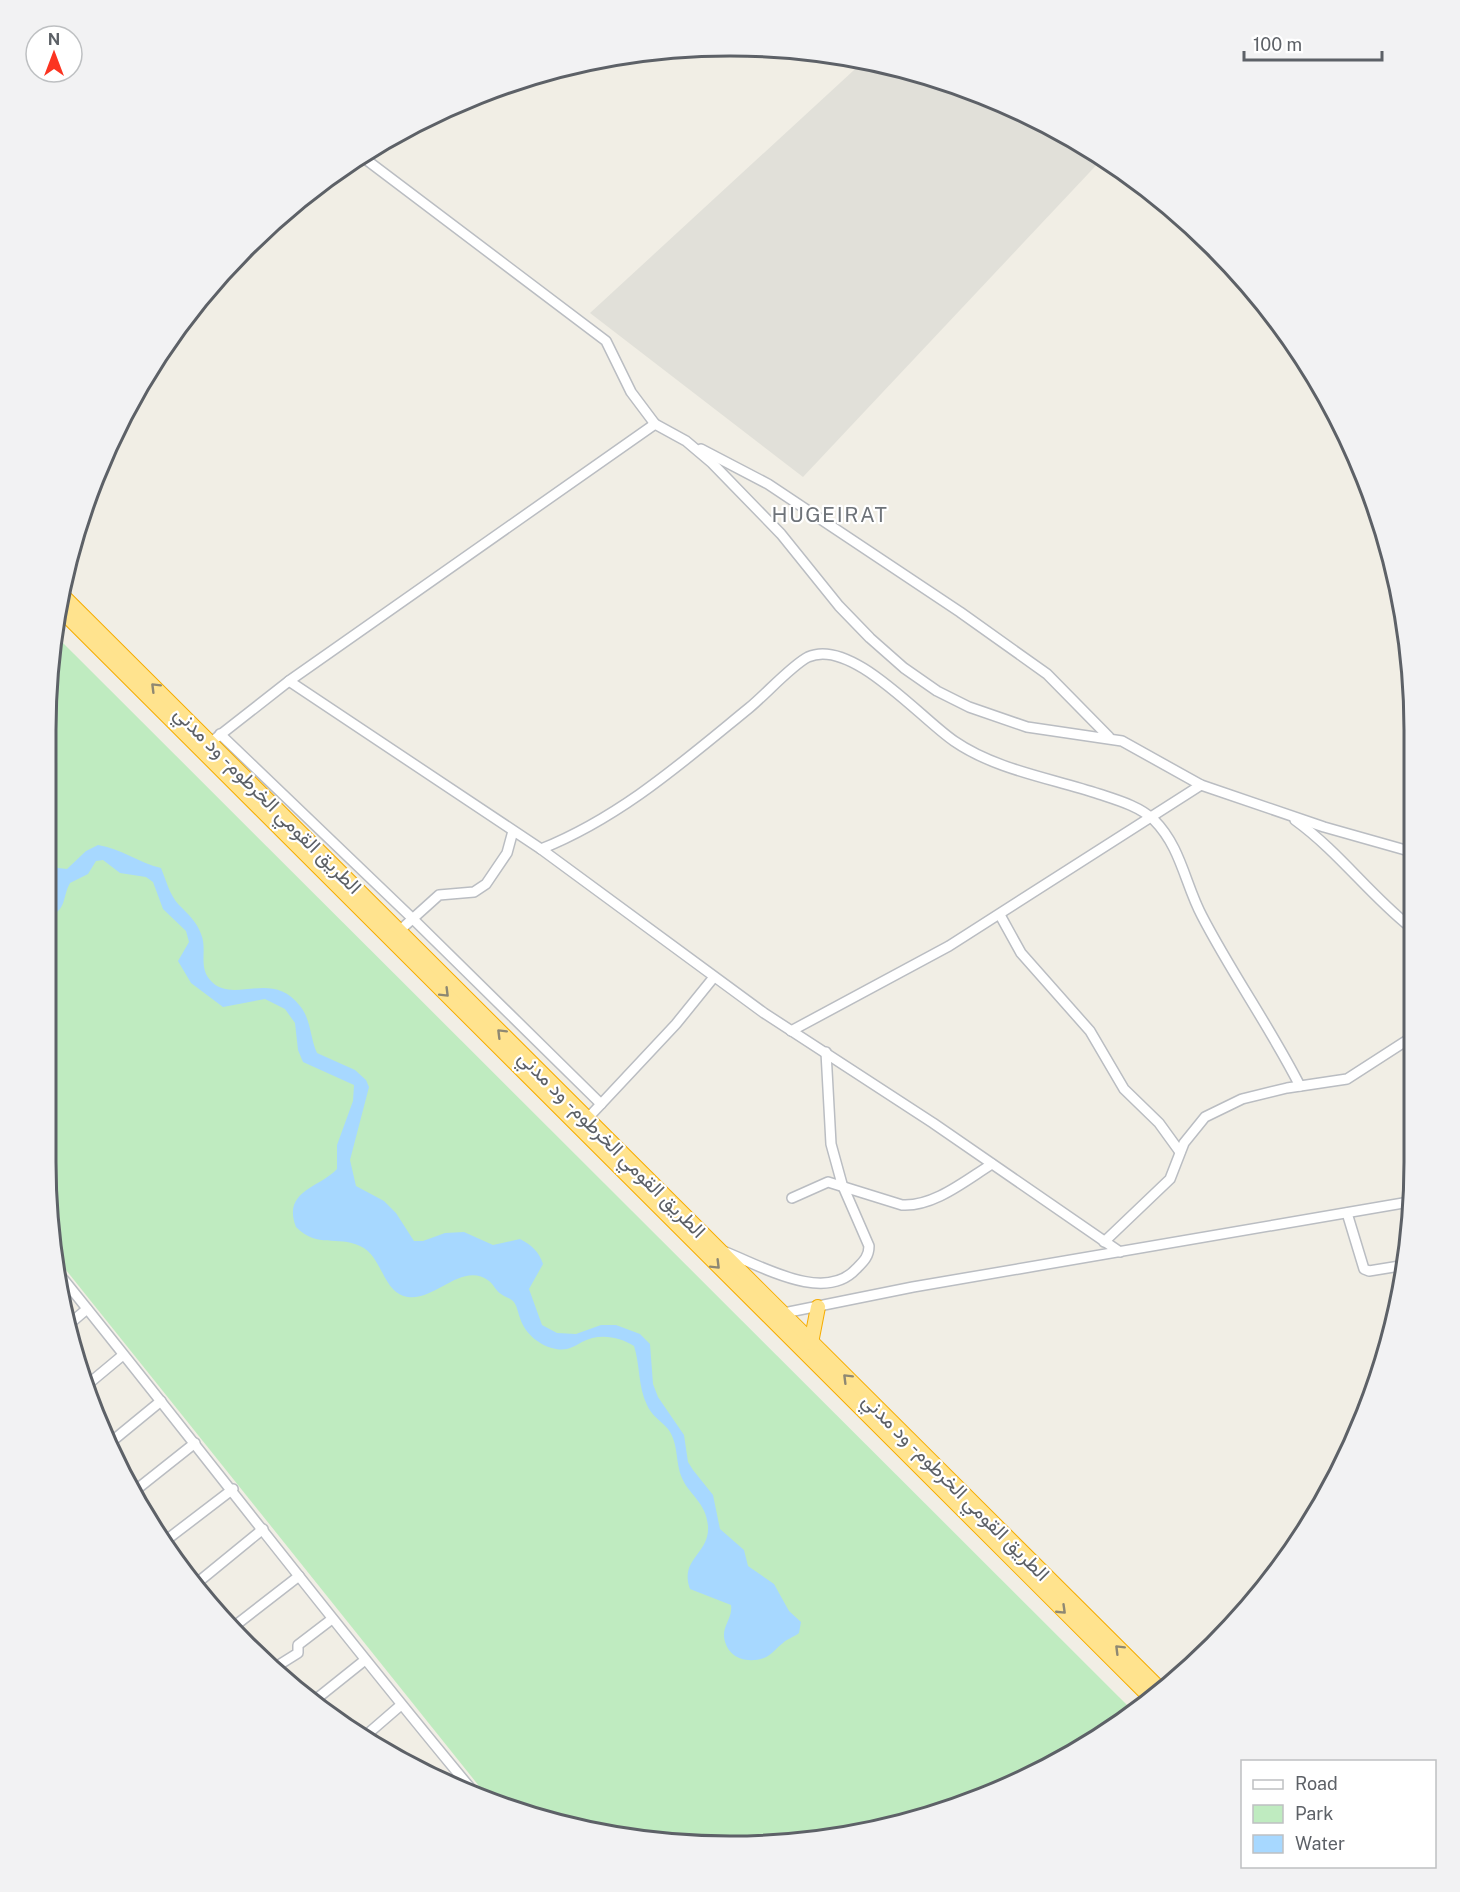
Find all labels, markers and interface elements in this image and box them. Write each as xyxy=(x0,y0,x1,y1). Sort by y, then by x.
north arrow xyxy=(24,24,84,84)
scale bar xyxy=(1244,24,1382,62)
text: N xyxy=(48,30,60,49)
text: 100 m xyxy=(1253,34,1302,55)
district label: HUGEIRAT xyxy=(772,502,889,527)
one-way arrow xyxy=(152,683,163,694)
street label: الطريق القومي الخرطوم - ود مدني xyxy=(166,701,367,902)
one-way arrow xyxy=(437,985,448,996)
one-way arrow xyxy=(497,1029,507,1040)
street label: الطريق القومي الخرطوم - ود مدني xyxy=(510,1045,711,1246)
one-way arrow xyxy=(708,1257,719,1268)
one-way arrow xyxy=(843,1375,854,1385)
street label: الطريق القومي الخرطوم - ود مدني xyxy=(854,1388,1055,1589)
one-way arrow xyxy=(1056,1603,1066,1614)
one-way arrow xyxy=(1115,1646,1126,1657)
legend xyxy=(1241,1760,1436,1868)
text: Road xyxy=(1295,1773,1338,1794)
text: Park xyxy=(1295,1803,1333,1824)
text: Water xyxy=(1295,1833,1345,1854)

